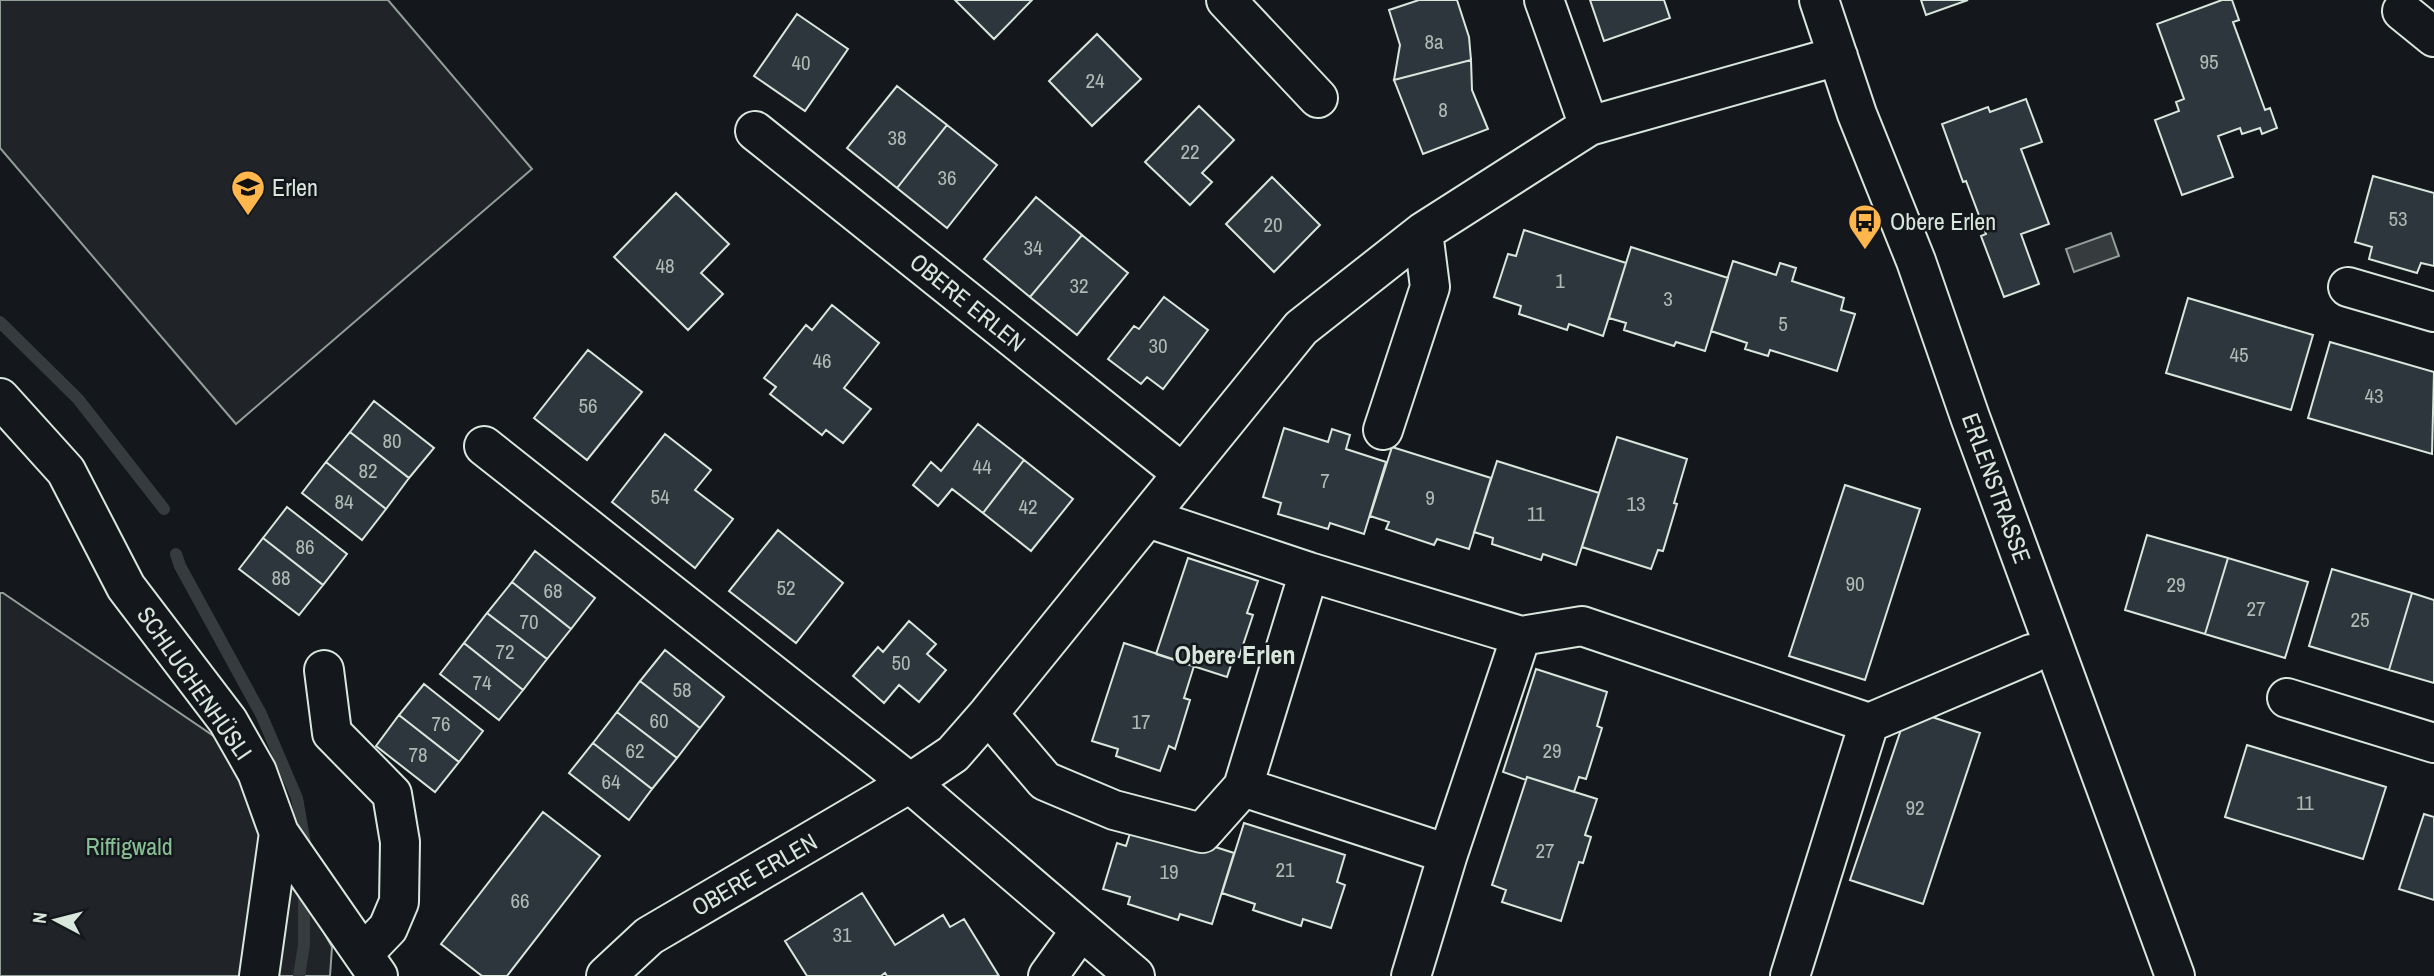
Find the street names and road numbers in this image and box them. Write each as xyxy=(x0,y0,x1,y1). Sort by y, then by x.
street label: OBERE ERLEN xyxy=(904,246,1032,358)
street label: ERLENSTRASSE xyxy=(1955,409,2039,567)
street label: SCHLUCHENHÜSLI xyxy=(130,600,260,766)
street label: OBERE ERLEN xyxy=(685,825,823,923)

